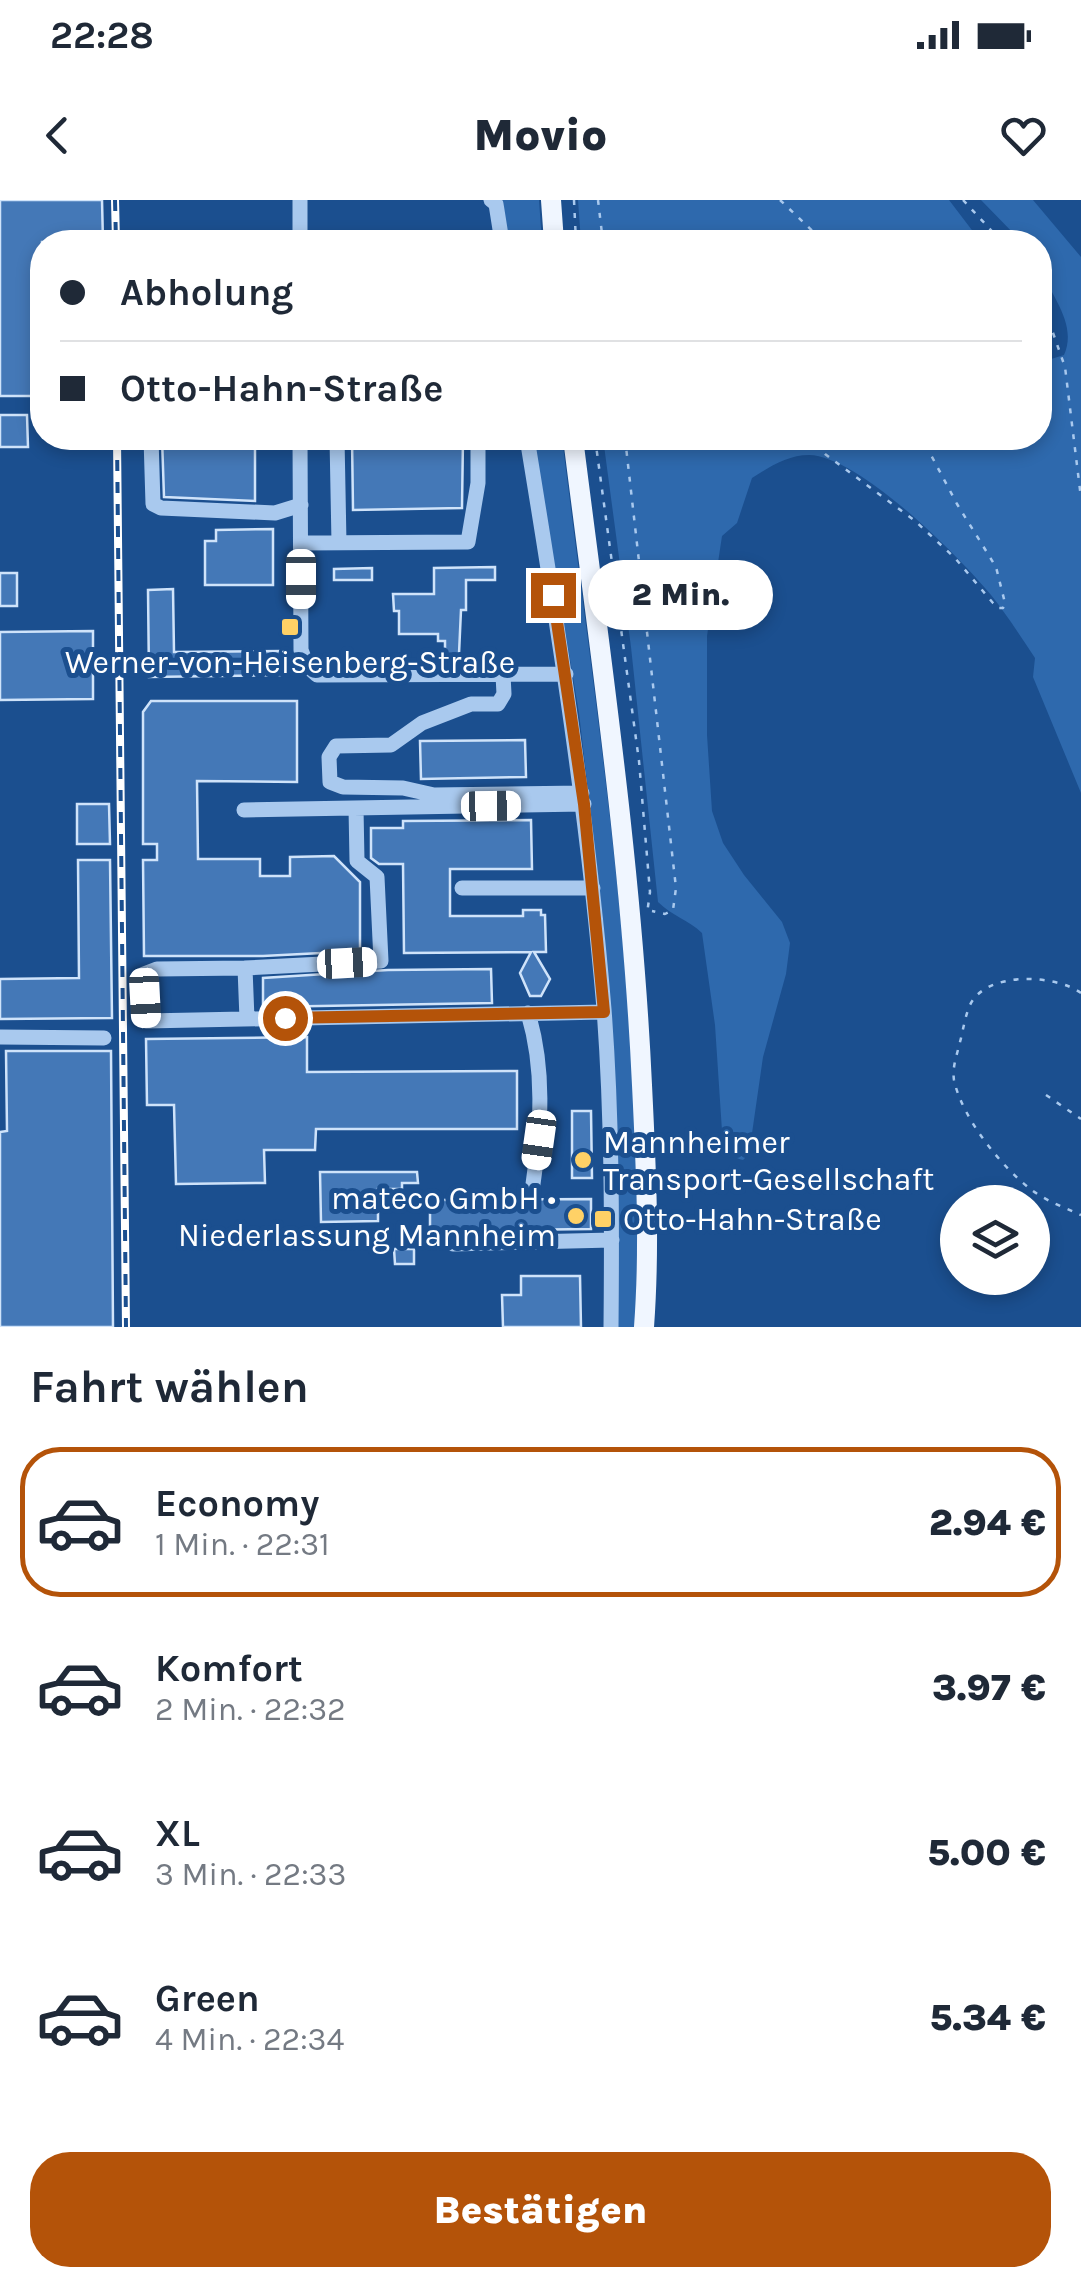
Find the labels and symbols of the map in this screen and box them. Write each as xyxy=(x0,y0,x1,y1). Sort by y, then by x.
car xyxy=(286,549,316,609)
callout: 2 Min. xyxy=(588,560,773,630)
route end xyxy=(531,573,576,618)
marker: Werner-von-Heisenberg-Straße xyxy=(279,616,301,638)
place label: Werner-von-Heisenberg-Straße xyxy=(65,644,515,681)
car xyxy=(461,790,521,822)
car xyxy=(316,946,378,980)
car xyxy=(128,967,162,1029)
route start xyxy=(263,996,308,1041)
car xyxy=(520,1108,558,1172)
place label: Mannheimer Transport-Gesellschaft xyxy=(603,1124,934,1198)
marker: Mannheimer Transport-Gesellschaft xyxy=(572,1149,594,1171)
place label: mateco GmbH • Niederlassung Mannheim xyxy=(178,1180,556,1254)
place label: Otto-Hahn-Straße xyxy=(623,1201,882,1238)
marker: mateco GmbH • Niederlassung Mannheim xyxy=(565,1205,587,1227)
marker: Otto-Hahn-Straße xyxy=(592,1208,614,1230)

